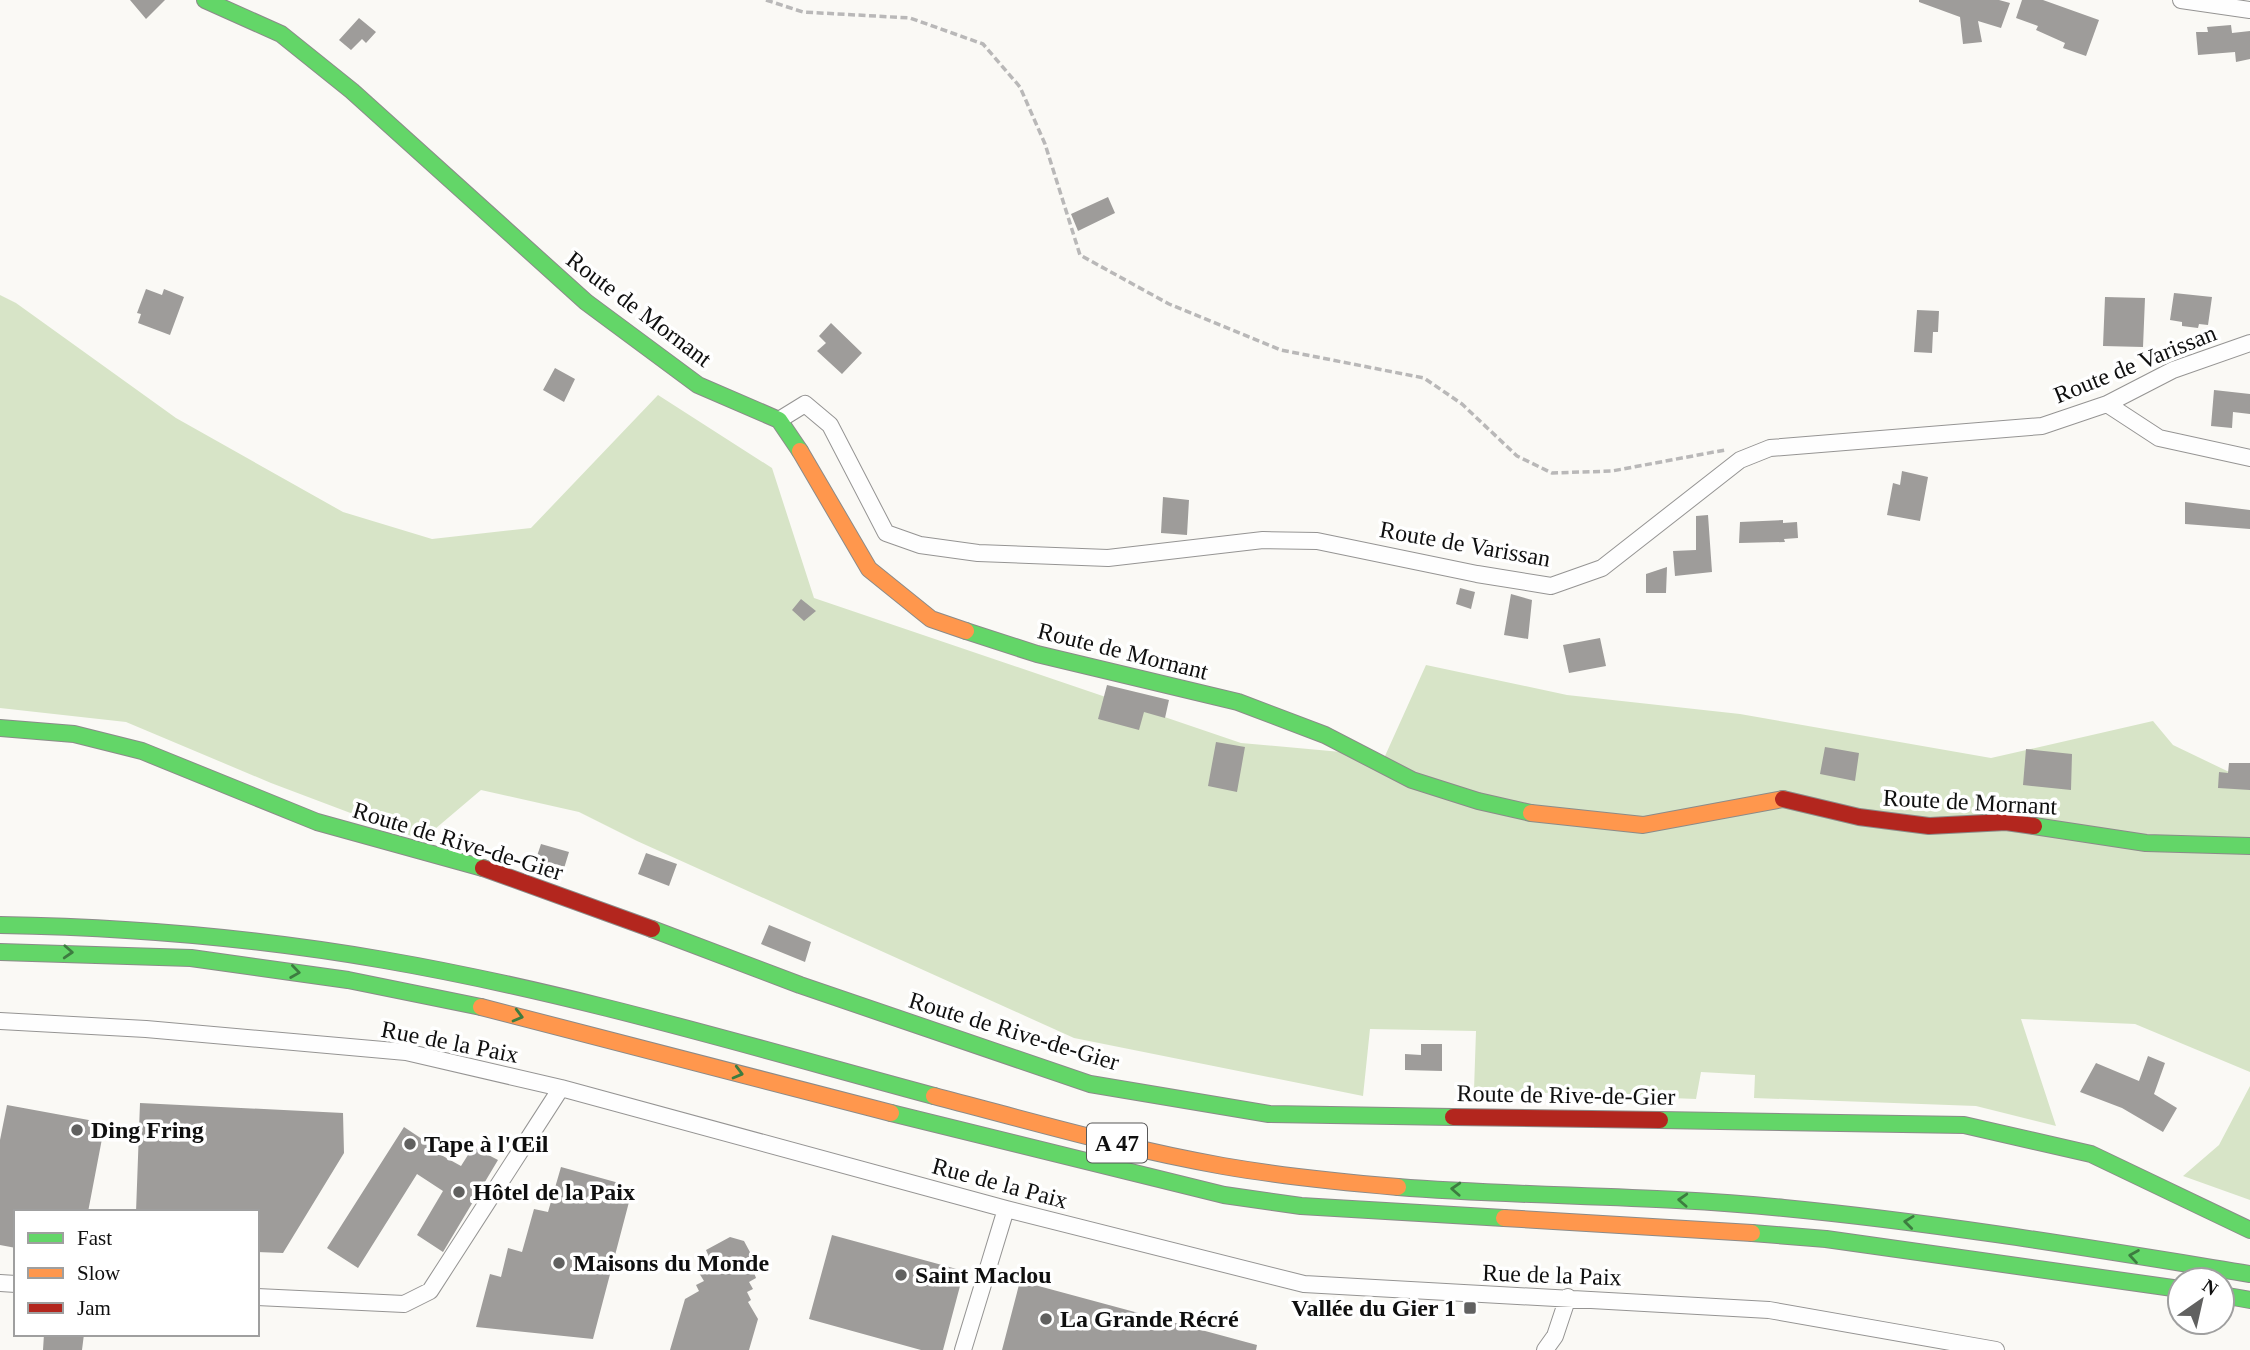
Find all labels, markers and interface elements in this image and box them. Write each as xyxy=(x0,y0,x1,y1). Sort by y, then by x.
street label: Route de Mornant xyxy=(561,246,717,372)
street label: Route de Varissan xyxy=(2050,320,2220,408)
street label: Route de Varissan xyxy=(1378,516,1552,572)
street label: Route de Mornant xyxy=(1035,617,1211,685)
street label: Route de Mornant xyxy=(1882,784,2058,820)
street label: Route de Rive-de-Gier xyxy=(350,797,566,885)
one-way arrow xyxy=(63,945,74,960)
one-way arrow xyxy=(289,965,301,980)
street label: Route de Rive-de-Gier xyxy=(906,987,1122,1075)
one-way arrow xyxy=(512,1008,524,1022)
street label: Rue de la Paix xyxy=(379,1016,521,1068)
one-way arrow xyxy=(732,1065,744,1079)
street label: Route de Rive-de-Gier xyxy=(1456,1080,1676,1110)
place label: Ding Fring xyxy=(91,1117,204,1143)
marker: Ding Fring xyxy=(69,1122,85,1138)
road number: A 47 xyxy=(1087,1124,1147,1162)
place label: Tape à l'Œil xyxy=(424,1131,549,1157)
marker: Tape à l'Œil xyxy=(402,1136,418,1152)
street label: Rue de la Paix xyxy=(929,1152,1071,1214)
place label: Hôtel de la Paix xyxy=(473,1179,635,1205)
one-way arrow xyxy=(1450,1181,1461,1196)
marker: Hôtel de la Paix xyxy=(451,1184,467,1200)
one-way arrow xyxy=(1677,1193,1688,1208)
legend xyxy=(14,1210,259,1336)
one-way arrow xyxy=(1903,1215,1915,1230)
text: Fast xyxy=(77,1226,112,1250)
one-way arrow xyxy=(2128,1248,2140,1263)
place label: Maisons du Monde xyxy=(573,1250,769,1276)
marker: Maisons du Monde xyxy=(551,1255,567,1271)
street label: Rue de la Paix xyxy=(1482,1260,1622,1290)
text: Slow xyxy=(77,1261,121,1285)
place label: Saint Maclou xyxy=(915,1262,1052,1288)
north arrow xyxy=(2166,1266,2236,1336)
marker: Saint Maclou xyxy=(893,1267,909,1283)
text: N xyxy=(2199,1275,2222,1300)
place label: Vallée du Gier 1 xyxy=(1291,1295,1456,1321)
text: Jam xyxy=(77,1296,111,1320)
marker: Vallée du Gier 1 xyxy=(1462,1300,1478,1316)
place label: La Grande Récré xyxy=(1060,1306,1239,1332)
marker: La Grande Récré xyxy=(1038,1311,1054,1327)

